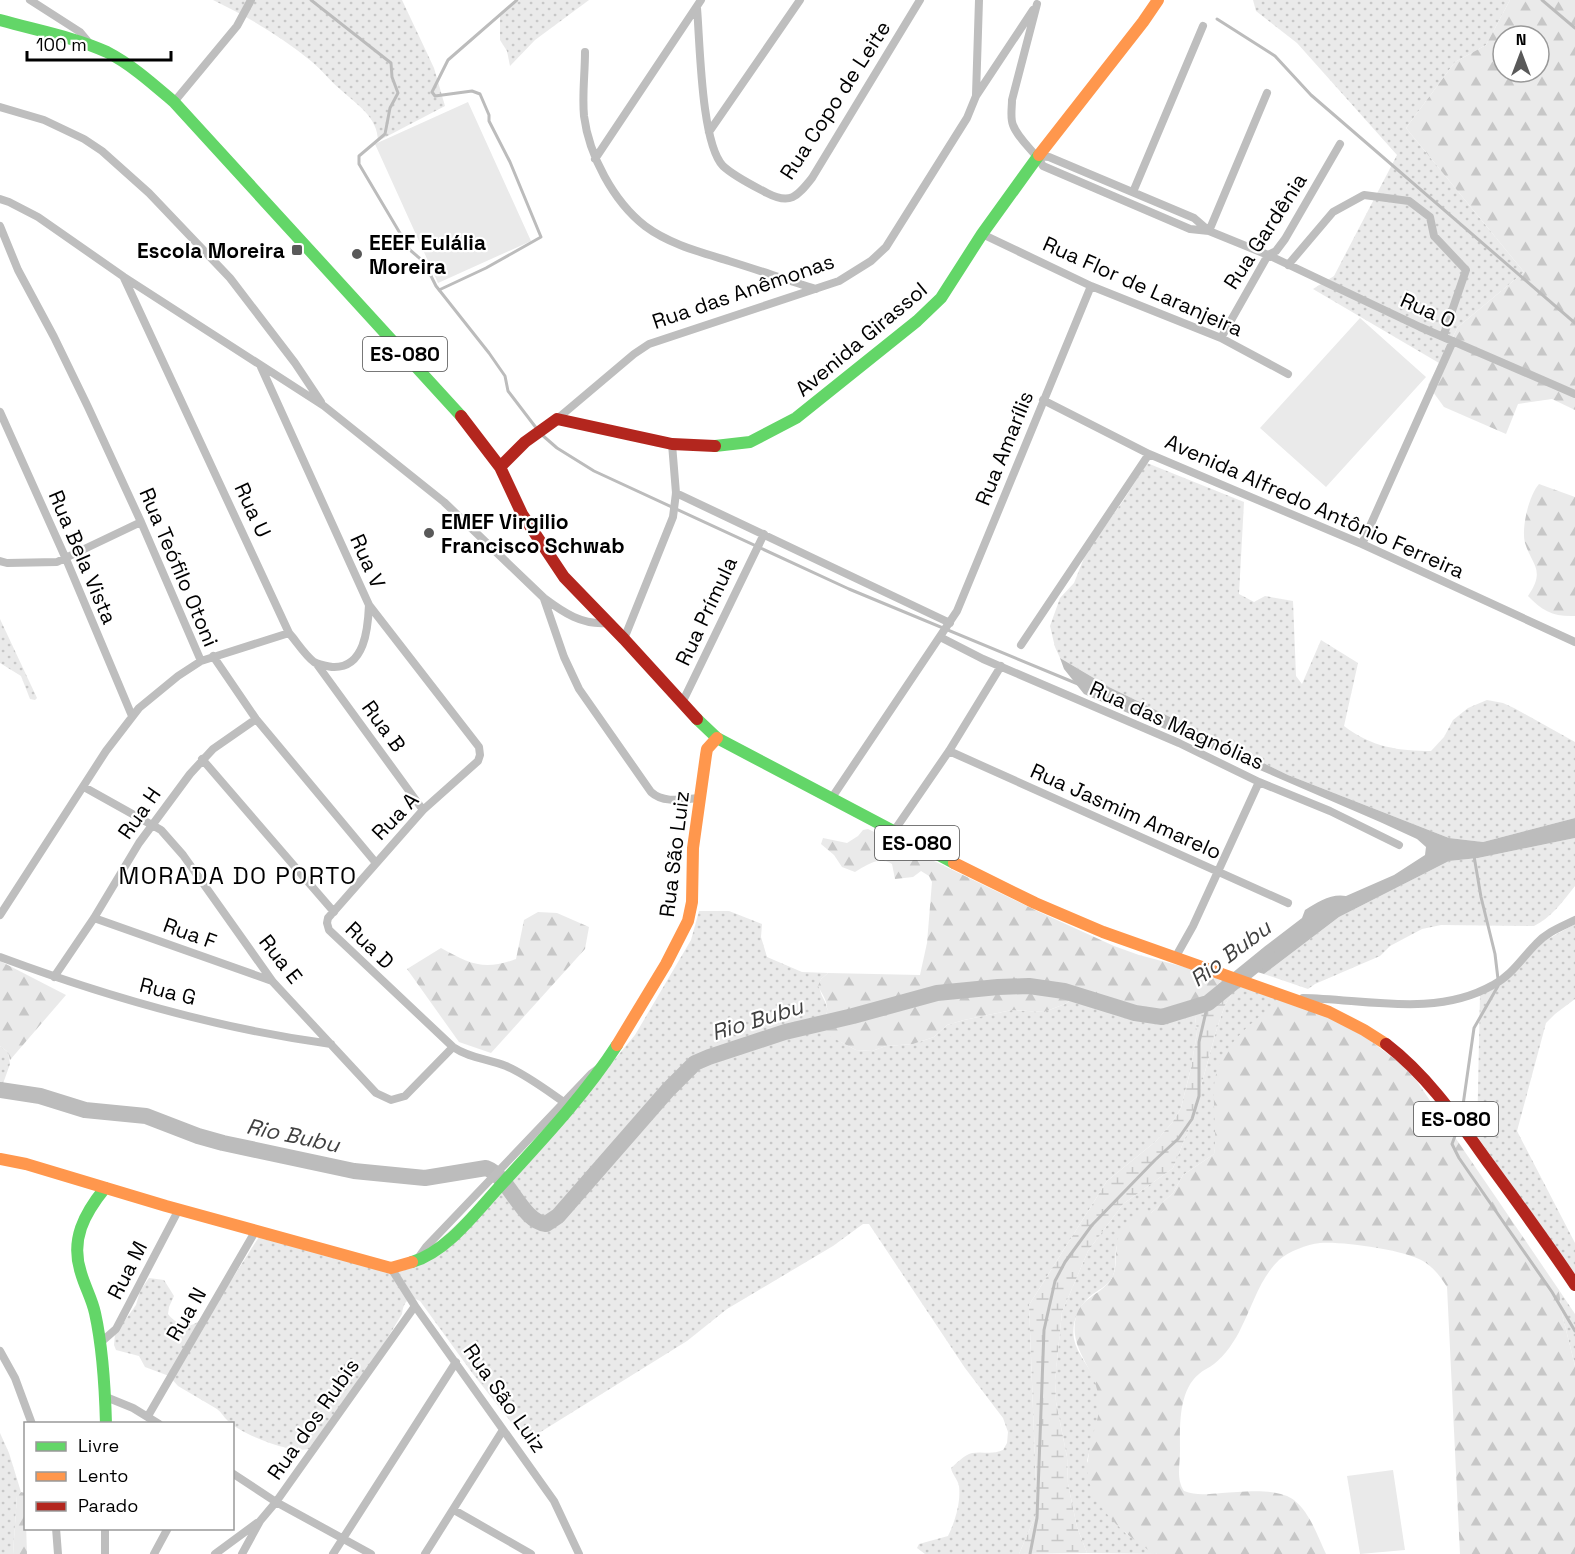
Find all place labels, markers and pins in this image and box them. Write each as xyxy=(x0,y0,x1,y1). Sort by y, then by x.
place label: EEEF Eulália Moreira xyxy=(369,229,486,280)
place label: Escola Moreira xyxy=(137,237,285,264)
marker: Escola Moreira xyxy=(290,243,304,257)
marker: EEEF Eulália Moreira xyxy=(350,247,364,261)
place label: EMEF Virgilio Francisco Schwab xyxy=(441,508,625,559)
marker: EMEF Virgilio Francisco Schwab xyxy=(422,526,436,540)

